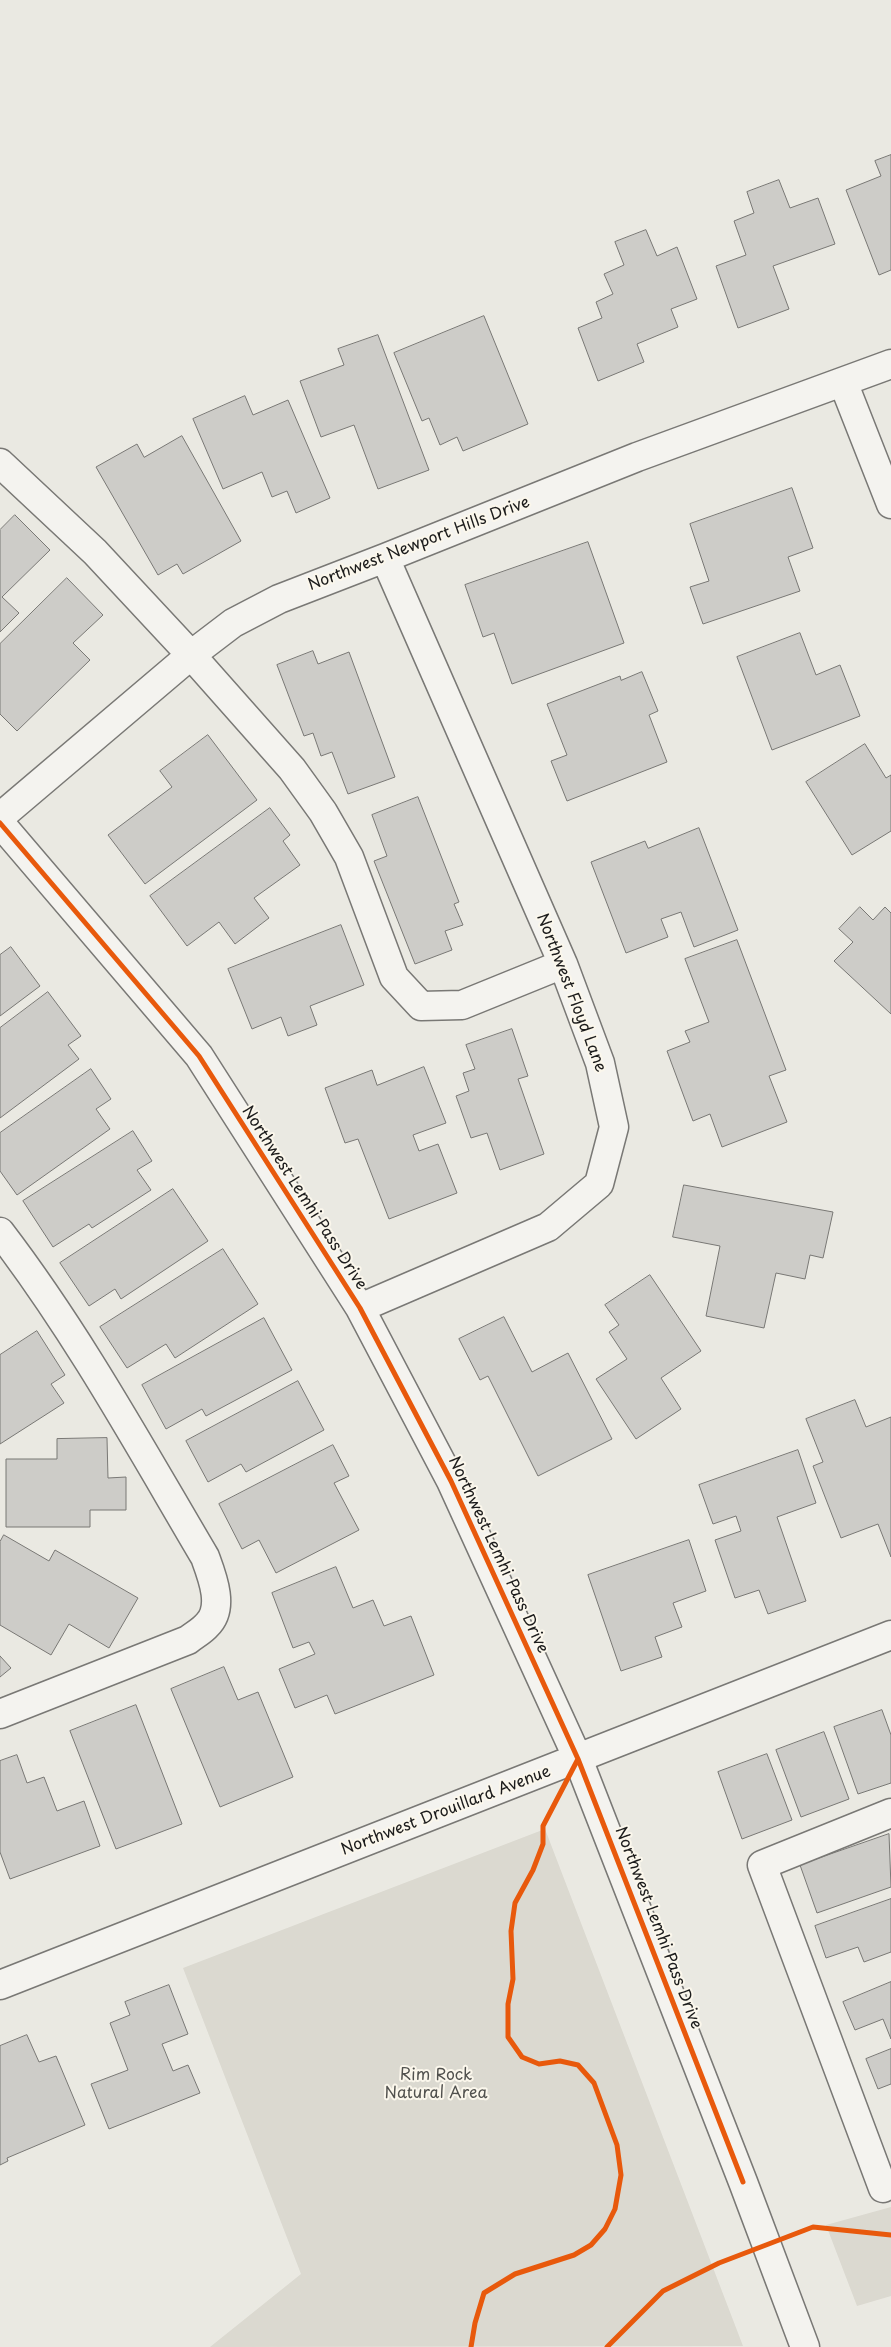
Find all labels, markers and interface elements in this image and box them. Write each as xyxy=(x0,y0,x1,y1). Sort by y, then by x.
street label: Northwest Newport Hills Drive xyxy=(306,493,532,595)
street label: Northwest Floyd Lane xyxy=(532,911,610,1075)
street label: Northwest Lemhi Pass Drive xyxy=(237,1103,371,1293)
street label: Northwest Lemhi Pass Drive xyxy=(444,1454,552,1656)
street label: Northwest Drouillard Avenue xyxy=(339,1762,553,1860)
street label: Northwest Lemhi Pass Drive xyxy=(611,1824,705,2032)
park label: Rim Rock Natural Area xyxy=(384,2066,488,2104)

